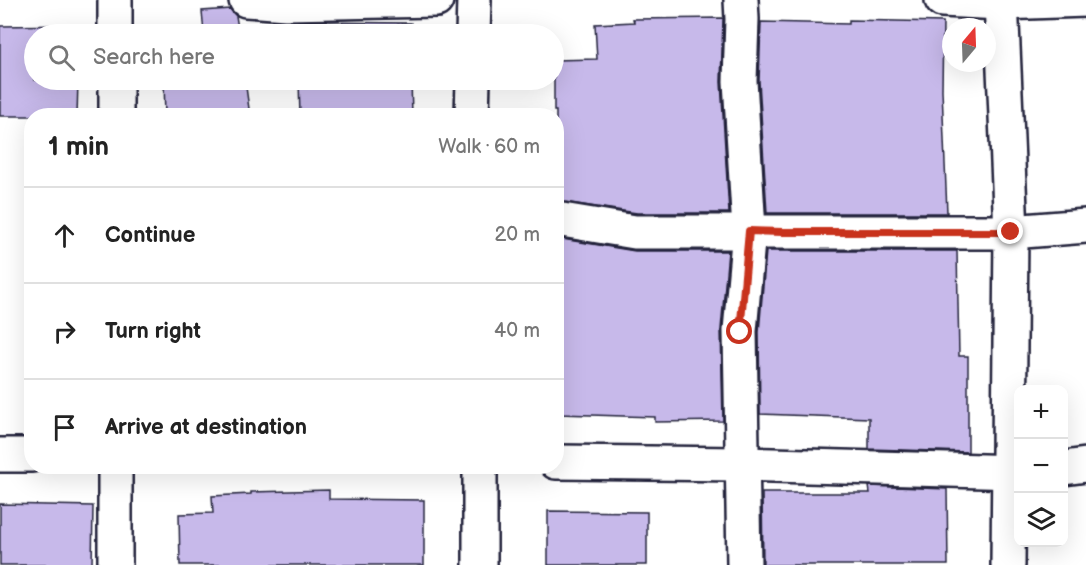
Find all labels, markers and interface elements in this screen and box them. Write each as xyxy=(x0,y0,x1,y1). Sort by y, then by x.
north arrow xyxy=(942,18,996,72)
search box xyxy=(24,24,564,90)
icon: search xyxy=(45,41,78,74)
text: Search here xyxy=(93,44,215,71)
text: 1 min xyxy=(48,132,109,163)
text: Walk · 60 m xyxy=(438,135,540,159)
route end xyxy=(997,218,1023,244)
icon: ahead xyxy=(48,219,81,252)
text: Continue xyxy=(105,222,195,249)
text: 20 m xyxy=(495,223,540,247)
icon: right xyxy=(48,315,81,348)
text: Turn right xyxy=(105,318,201,345)
route start xyxy=(726,318,752,344)
text: 40 m xyxy=(494,319,540,343)
map controls xyxy=(1014,385,1068,547)
button: + xyxy=(1014,385,1068,439)
icon: arrive xyxy=(48,411,81,444)
text: Arrive at destination xyxy=(105,414,307,441)
button: − xyxy=(1014,439,1068,493)
button: layers xyxy=(1014,493,1068,547)

